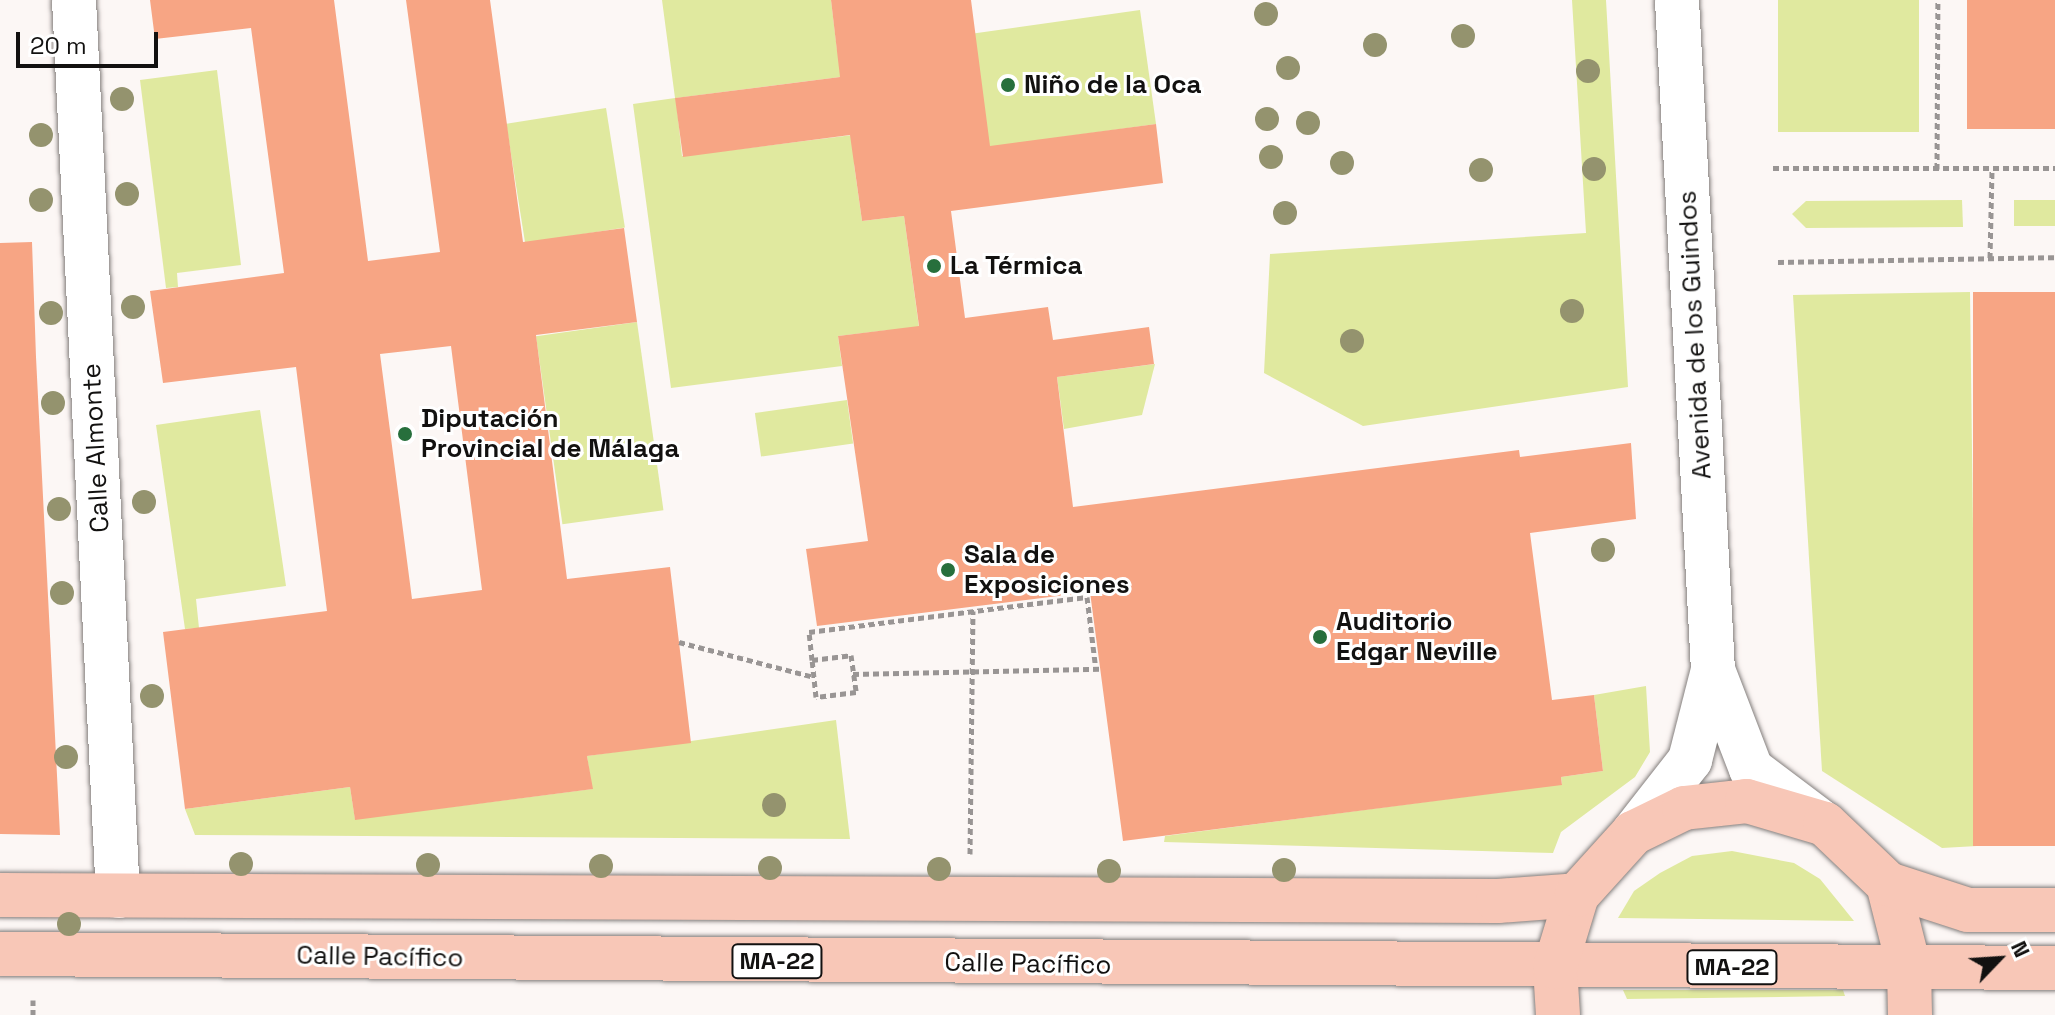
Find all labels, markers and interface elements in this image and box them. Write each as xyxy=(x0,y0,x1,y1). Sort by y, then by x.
scale bar xyxy=(20,16,162,66)
text: 20 m xyxy=(30,30,87,61)
place label: Niño de la Oca xyxy=(1024,69,1201,101)
marker: Niño de la Oca xyxy=(999,76,1017,94)
street label: Avenida de los Guindos xyxy=(1672,190,1718,480)
place label: La Térmica xyxy=(950,250,1083,282)
marker: La Térmica xyxy=(925,257,943,275)
street label: Calle Almonte xyxy=(76,362,116,534)
place label: Diputación Provincial de Málaga xyxy=(421,403,679,464)
marker: Diputación Provincial de Málaga xyxy=(396,425,414,443)
place label: Sala de Exposiciones xyxy=(964,539,1130,600)
marker: Sala de Exposiciones xyxy=(939,561,957,579)
place label: Auditorio Edgar Neville xyxy=(1336,606,1498,668)
marker: Auditorio Edgar Neville xyxy=(1311,628,1329,646)
north arrow xyxy=(1959,919,2039,999)
text: N xyxy=(2005,936,2037,961)
street label: Calle Pacífico xyxy=(296,940,464,974)
road number: MA-22 xyxy=(731,941,823,981)
street label: Calle Pacífico xyxy=(944,947,1112,981)
road number: MA-22 xyxy=(1686,947,1778,987)

